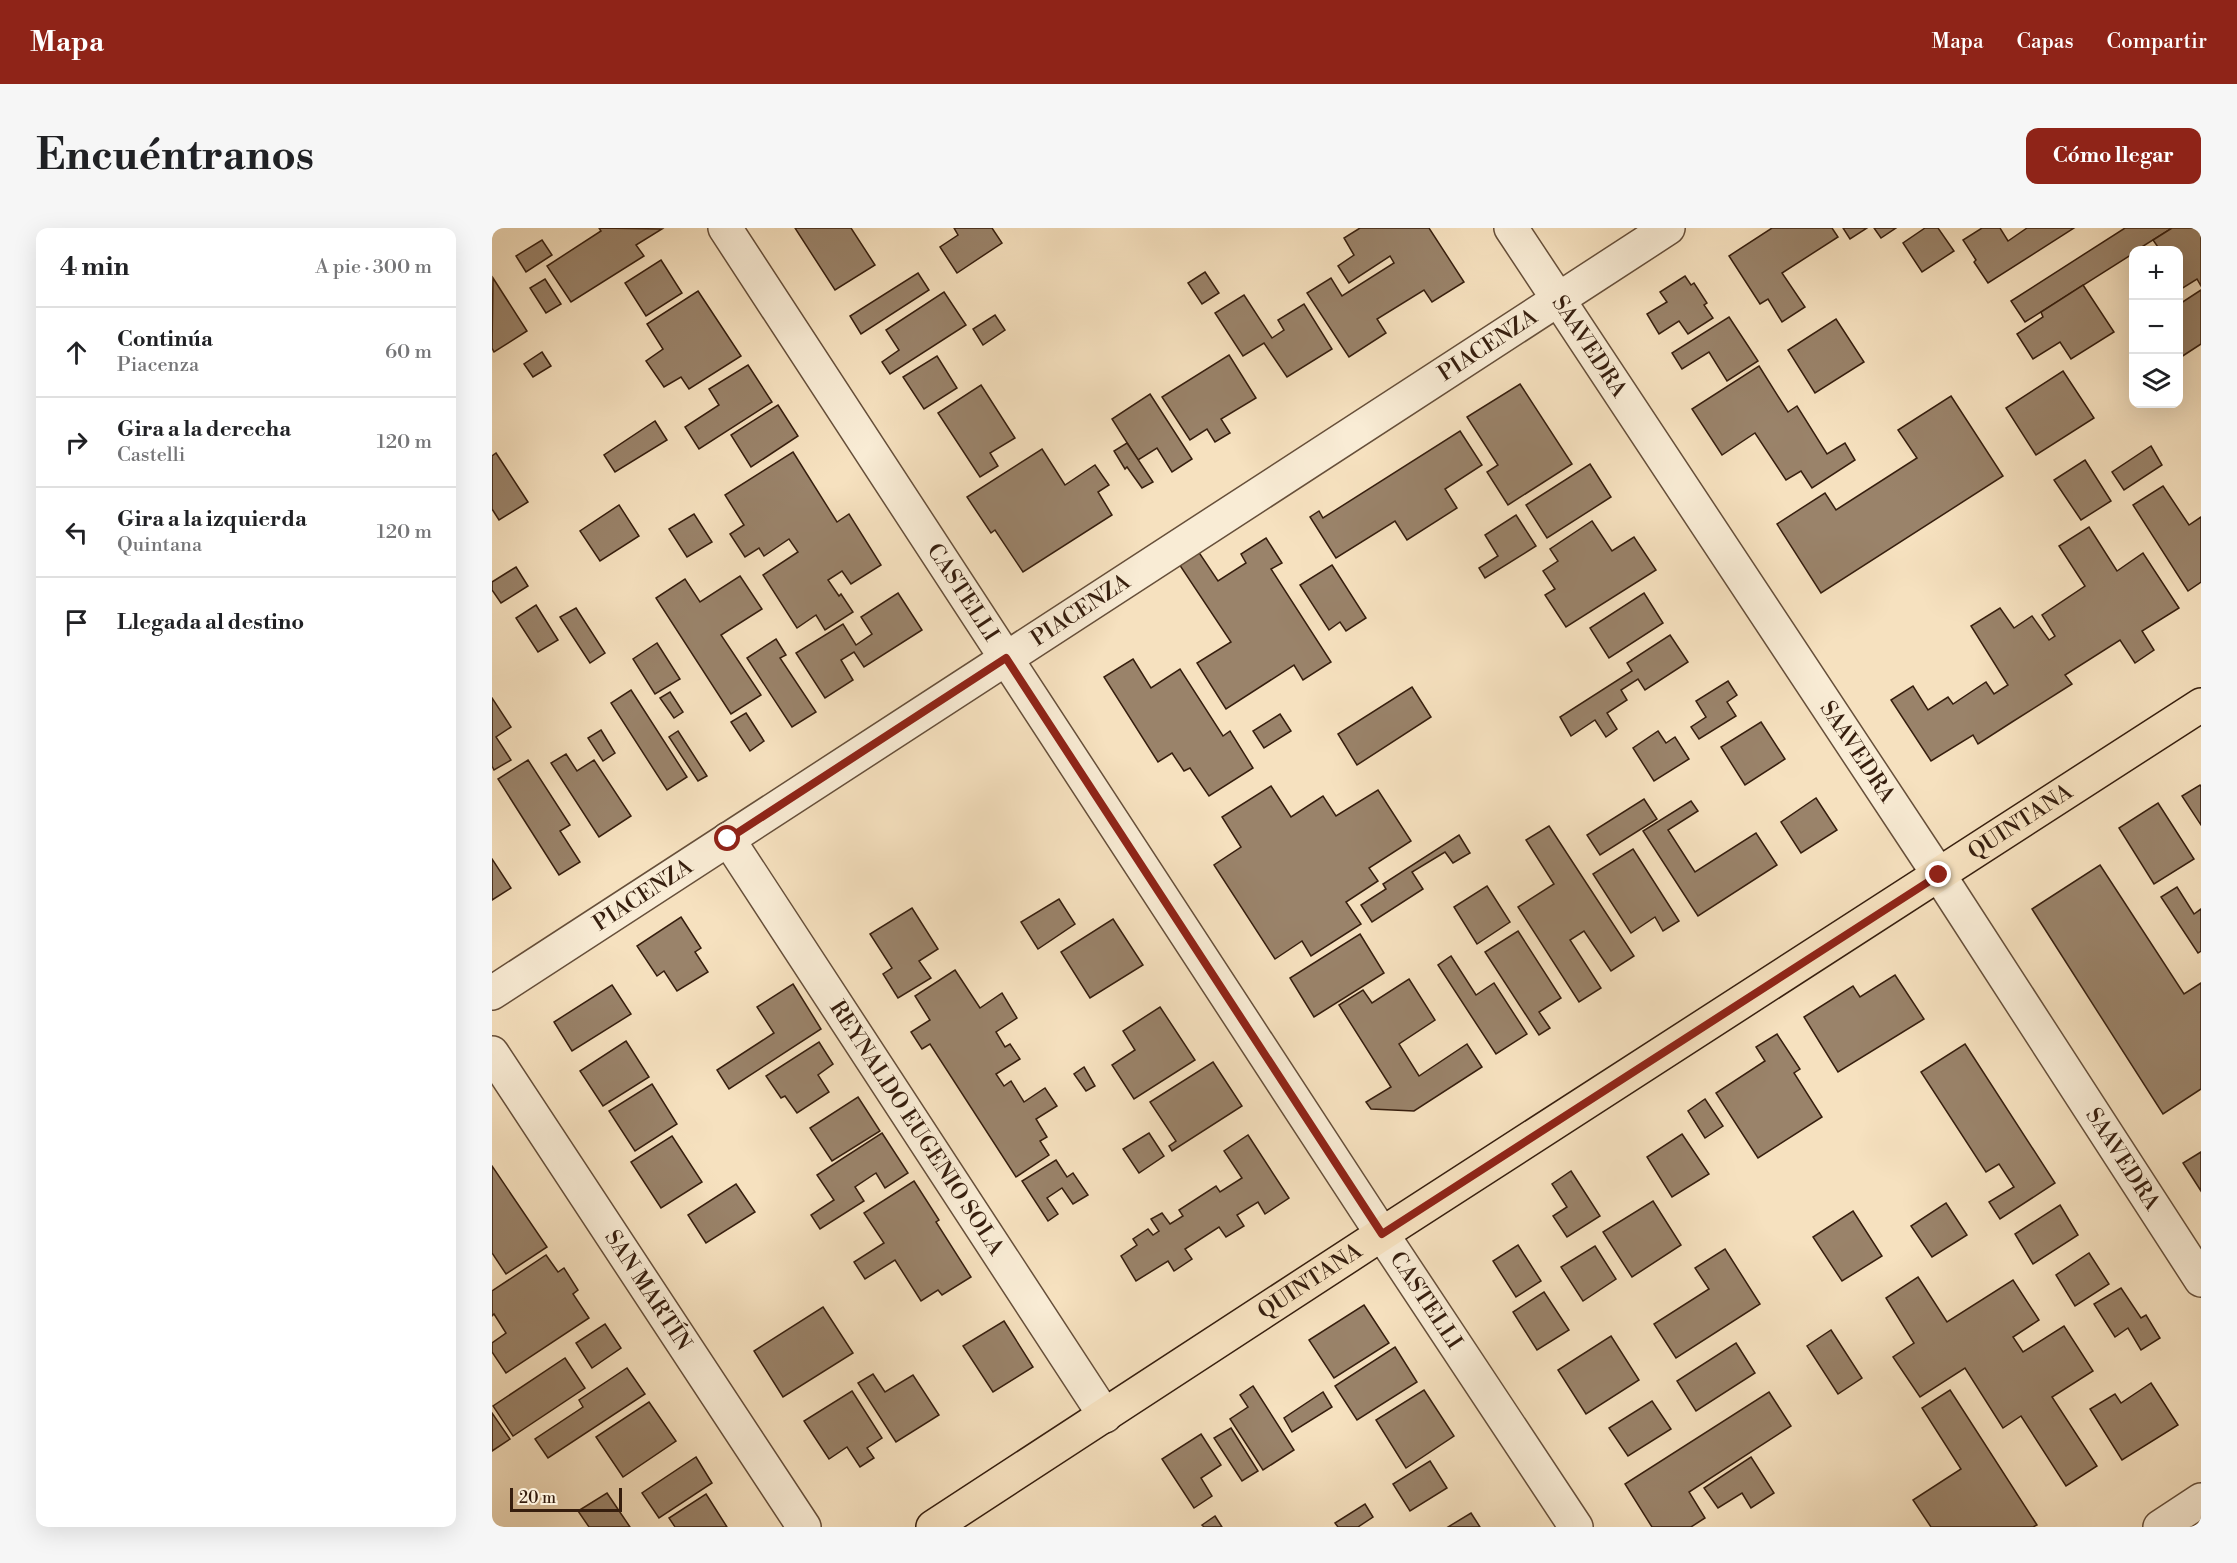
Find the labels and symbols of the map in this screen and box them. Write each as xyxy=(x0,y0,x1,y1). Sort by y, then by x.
street label: SAAVEDRA xyxy=(1546,291,1633,403)
street label: PIACENZA xyxy=(1433,303,1543,387)
street label: CASTELLI xyxy=(921,538,1005,647)
street label: PIACENZA xyxy=(1026,568,1136,652)
street label: SAAVEDRA xyxy=(1814,696,1901,808)
street label: QUINTANA xyxy=(1963,778,2078,865)
route start xyxy=(714,825,740,851)
street label: PIACENZA xyxy=(588,852,698,937)
route end xyxy=(1925,861,1951,887)
street label: REYNALDO EUGENIO SOLA xyxy=(824,995,1010,1261)
street label: SAAVEDRA xyxy=(2080,1103,2166,1216)
street label: SAN MARTÍN xyxy=(599,1225,698,1356)
street label: QUINTANA xyxy=(1253,1237,1368,1325)
street label: CASTELLI xyxy=(1384,1246,1468,1355)
scale bar xyxy=(510,1485,622,1512)

